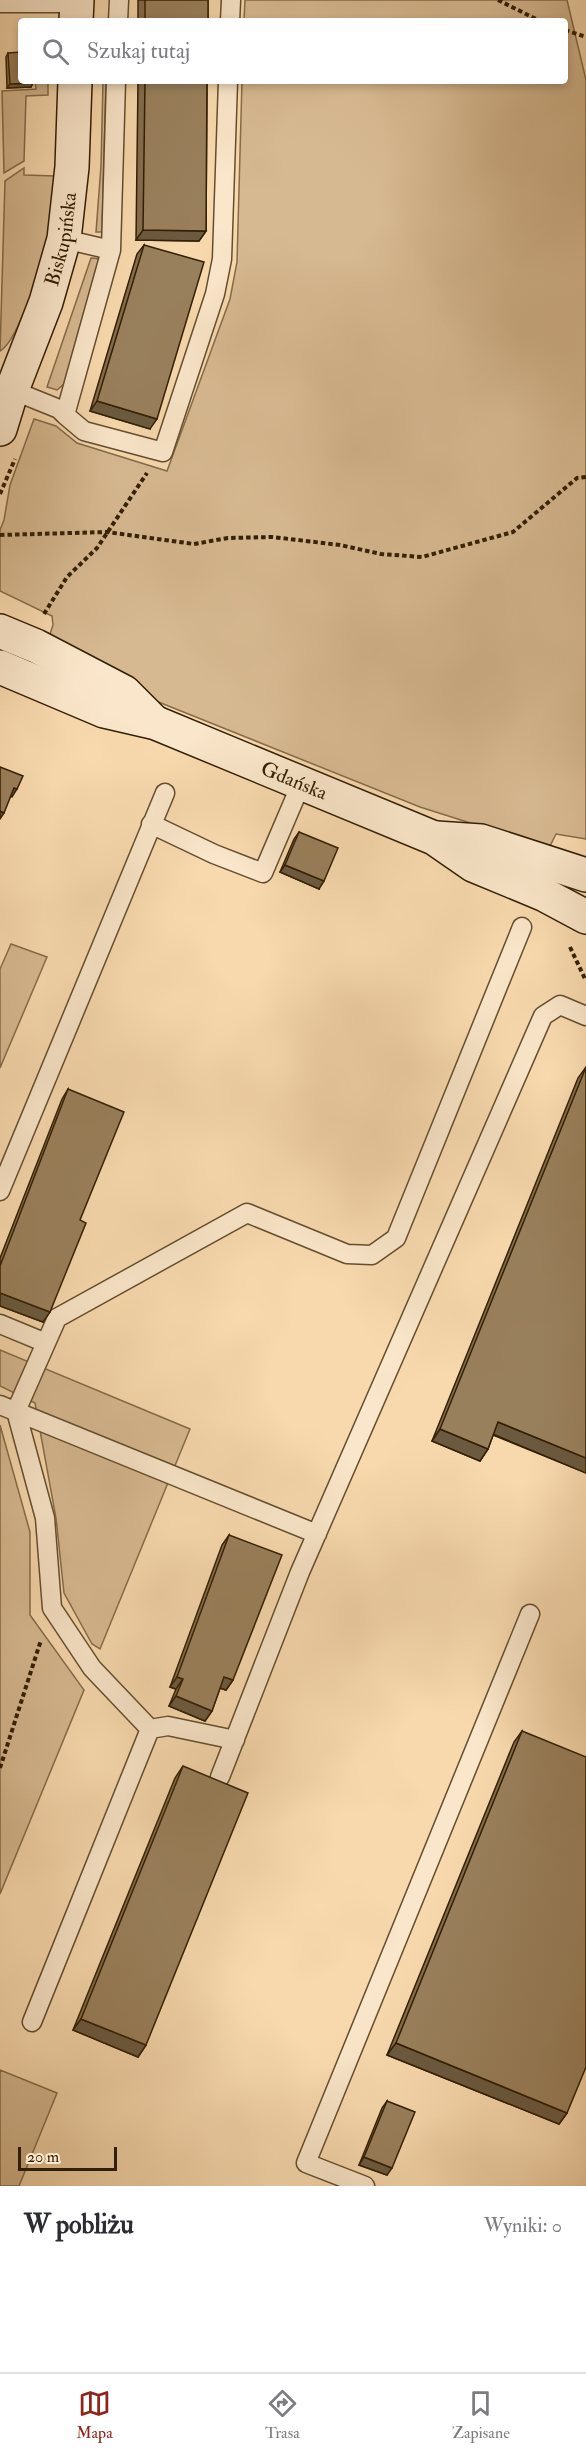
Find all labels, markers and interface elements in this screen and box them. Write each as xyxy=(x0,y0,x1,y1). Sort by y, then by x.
search box xyxy=(18,18,568,84)
icon: search xyxy=(39,35,72,68)
text: Szukaj tutaj xyxy=(87,37,190,65)
street label: Biskupińska xyxy=(39,190,82,289)
street label: Gdańska xyxy=(257,755,332,805)
scale bar xyxy=(18,2144,117,2172)
text: 20 m xyxy=(27,2147,59,2167)
text: W pobliżu xyxy=(24,2209,134,2241)
text: Wyniki: 0 xyxy=(484,2213,562,2238)
tab: Mapa xyxy=(76,2387,113,2443)
tab: Trasa xyxy=(265,2387,300,2443)
tab: Zapisane xyxy=(452,2387,510,2443)

